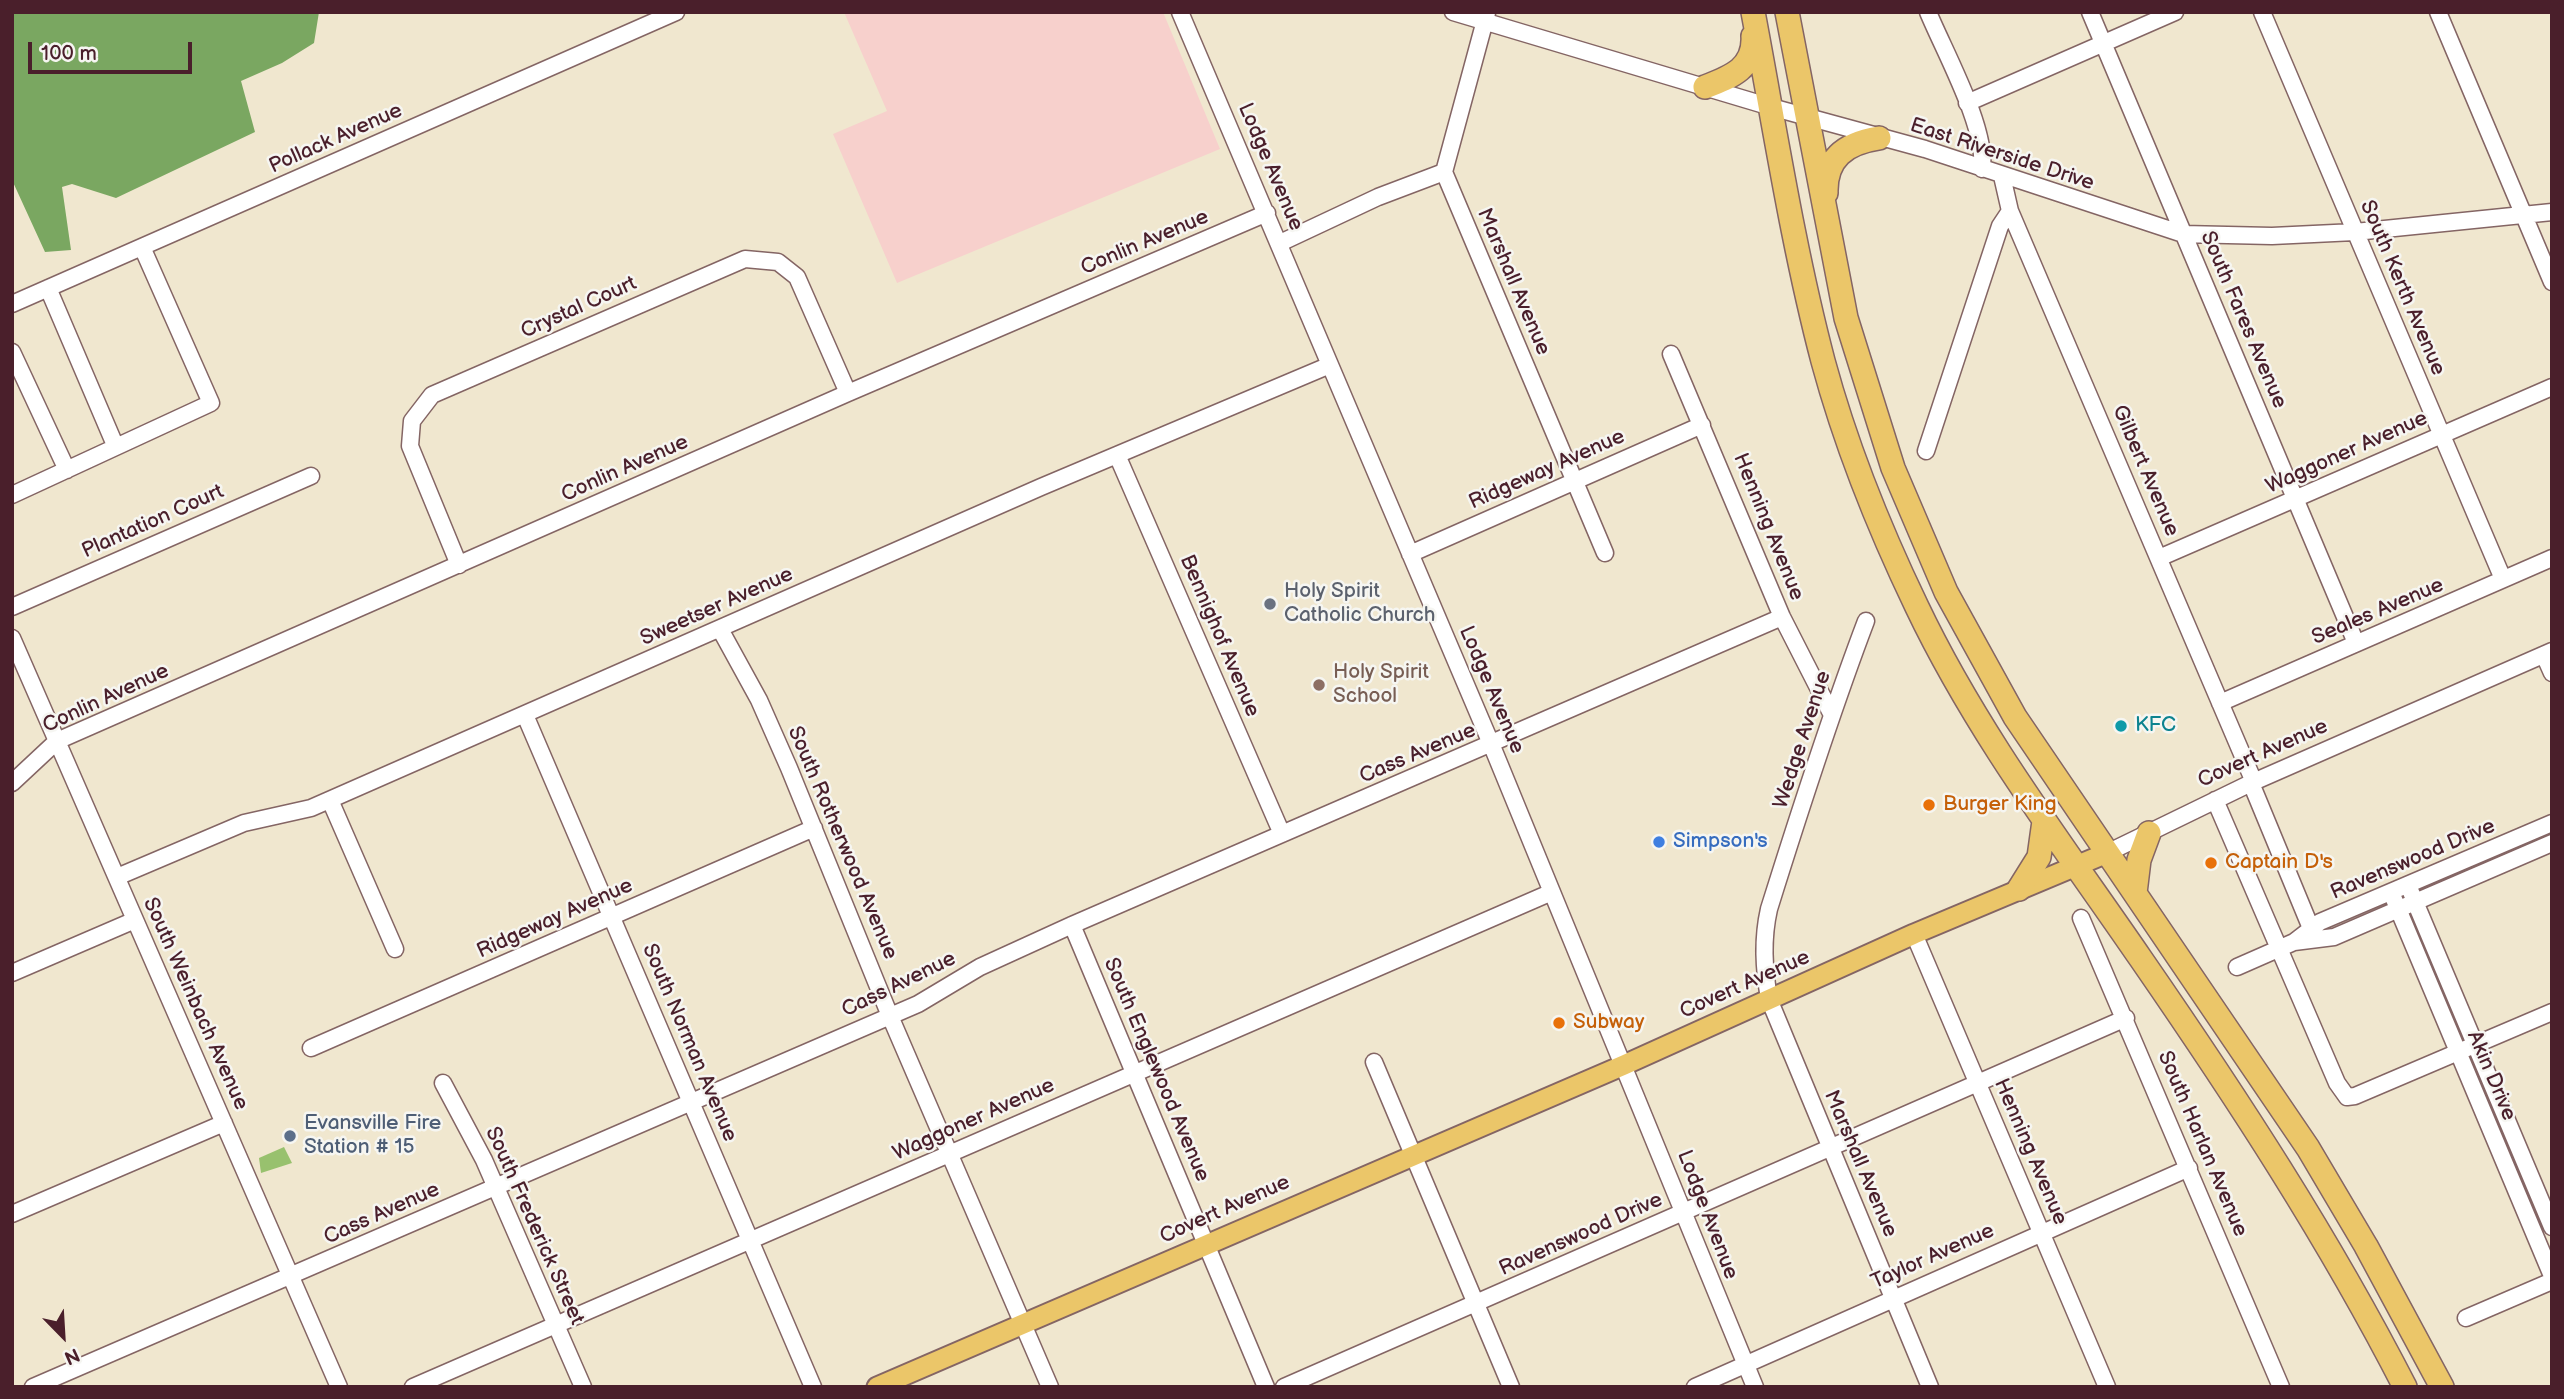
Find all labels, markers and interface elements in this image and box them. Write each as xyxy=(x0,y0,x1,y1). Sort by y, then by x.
scale bar xyxy=(32,28,196,72)
text: 100 m xyxy=(41,41,97,66)
street label: Pollack Avenue xyxy=(266,98,406,180)
street label: Lodge Avenue xyxy=(1232,99,1308,235)
street label: East Riverside Drive xyxy=(1907,113,2097,197)
street label: South Kerth Avenue xyxy=(2354,197,2450,379)
street label: Conlin Avenue xyxy=(1077,205,1213,281)
street label: Marshall Avenue xyxy=(1471,205,1555,359)
street label: South Fares Avenue xyxy=(2194,228,2292,412)
street label: Crystal Court xyxy=(517,271,641,345)
street label: Gilbert Avenue xyxy=(2106,402,2184,540)
street label: Waggoner Avenue xyxy=(2262,406,2432,500)
street label: Ridgeway Avenue xyxy=(1465,424,1629,516)
street label: Conlin Avenue xyxy=(558,430,692,508)
street label: Henning Avenue xyxy=(1727,450,1809,604)
street label: Plantation Court xyxy=(78,479,228,565)
street label: Bennighof Avenue xyxy=(1173,551,1265,721)
street label: Sweetser Avenue xyxy=(637,562,797,652)
street label: Seales Avenue xyxy=(2308,573,2448,651)
place label: Holy Spirit Catholic Church xyxy=(1284,579,1435,629)
marker: Holy Spirit Catholic Church xyxy=(1262,596,1278,612)
street label: Lodge Avenue xyxy=(1453,622,1529,758)
street label: Conlin Avenue xyxy=(39,659,173,739)
place label: Holy Spirit School xyxy=(1333,660,1429,710)
street label: Wedge Avenue xyxy=(1769,668,1837,812)
marker: Holy Spirit School xyxy=(1311,677,1327,693)
place label: KFC xyxy=(2135,713,2176,739)
street label: Covert Avenue xyxy=(2194,714,2332,794)
street label: Cass Avenue xyxy=(1356,718,1480,790)
marker: KFC xyxy=(2113,718,2129,734)
street label: South Rotherwood Avenue xyxy=(781,723,903,963)
place label: Burger King xyxy=(1943,792,2057,818)
marker: Burger King xyxy=(1921,797,1937,813)
street label: Ravenswood Drive xyxy=(2327,814,2499,906)
place label: Simpson's xyxy=(1673,829,1768,855)
marker: Simpson's xyxy=(1651,834,1667,850)
place label: Captain D's xyxy=(2225,850,2333,876)
marker: Captain D's xyxy=(2203,855,2219,871)
street label: Ridgeway Avenue xyxy=(473,873,637,965)
street label: South Weinbach Avenue xyxy=(137,894,253,1114)
street label: South Norman Avenue xyxy=(636,940,742,1146)
street label: Covert Avenue xyxy=(1676,945,1814,1025)
street label: Cass Avenue xyxy=(838,947,960,1023)
street label: South Englewood Avenue xyxy=(1097,954,1215,1186)
place label: Subway xyxy=(1573,1010,1644,1036)
marker: Subway xyxy=(1551,1015,1567,1031)
street label: Akin Drive xyxy=(2461,1027,2521,1125)
street label: South Harlan Avenue xyxy=(2152,1047,2252,1241)
street label: Waggoner Avenue xyxy=(889,1073,1059,1167)
street label: Henning Avenue xyxy=(1988,1075,2072,1229)
street label: Marshall Avenue xyxy=(1818,1087,1902,1241)
place label: Evansville Fire Station # 15 xyxy=(304,1111,441,1161)
street label: South Frederick Street xyxy=(479,1123,589,1329)
marker: Evansville Fire Station # 15 xyxy=(282,1128,298,1144)
street label: Lodge Avenue xyxy=(1671,1147,1743,1283)
street label: Covert Avenue xyxy=(1156,1170,1294,1250)
street label: Cass Avenue xyxy=(320,1177,444,1251)
street label: Ravenswood Drive xyxy=(1495,1188,1667,1282)
street label: Taylor Avenue xyxy=(1868,1219,1998,1295)
north arrow xyxy=(28,1301,98,1371)
text: N xyxy=(61,1342,83,1369)

